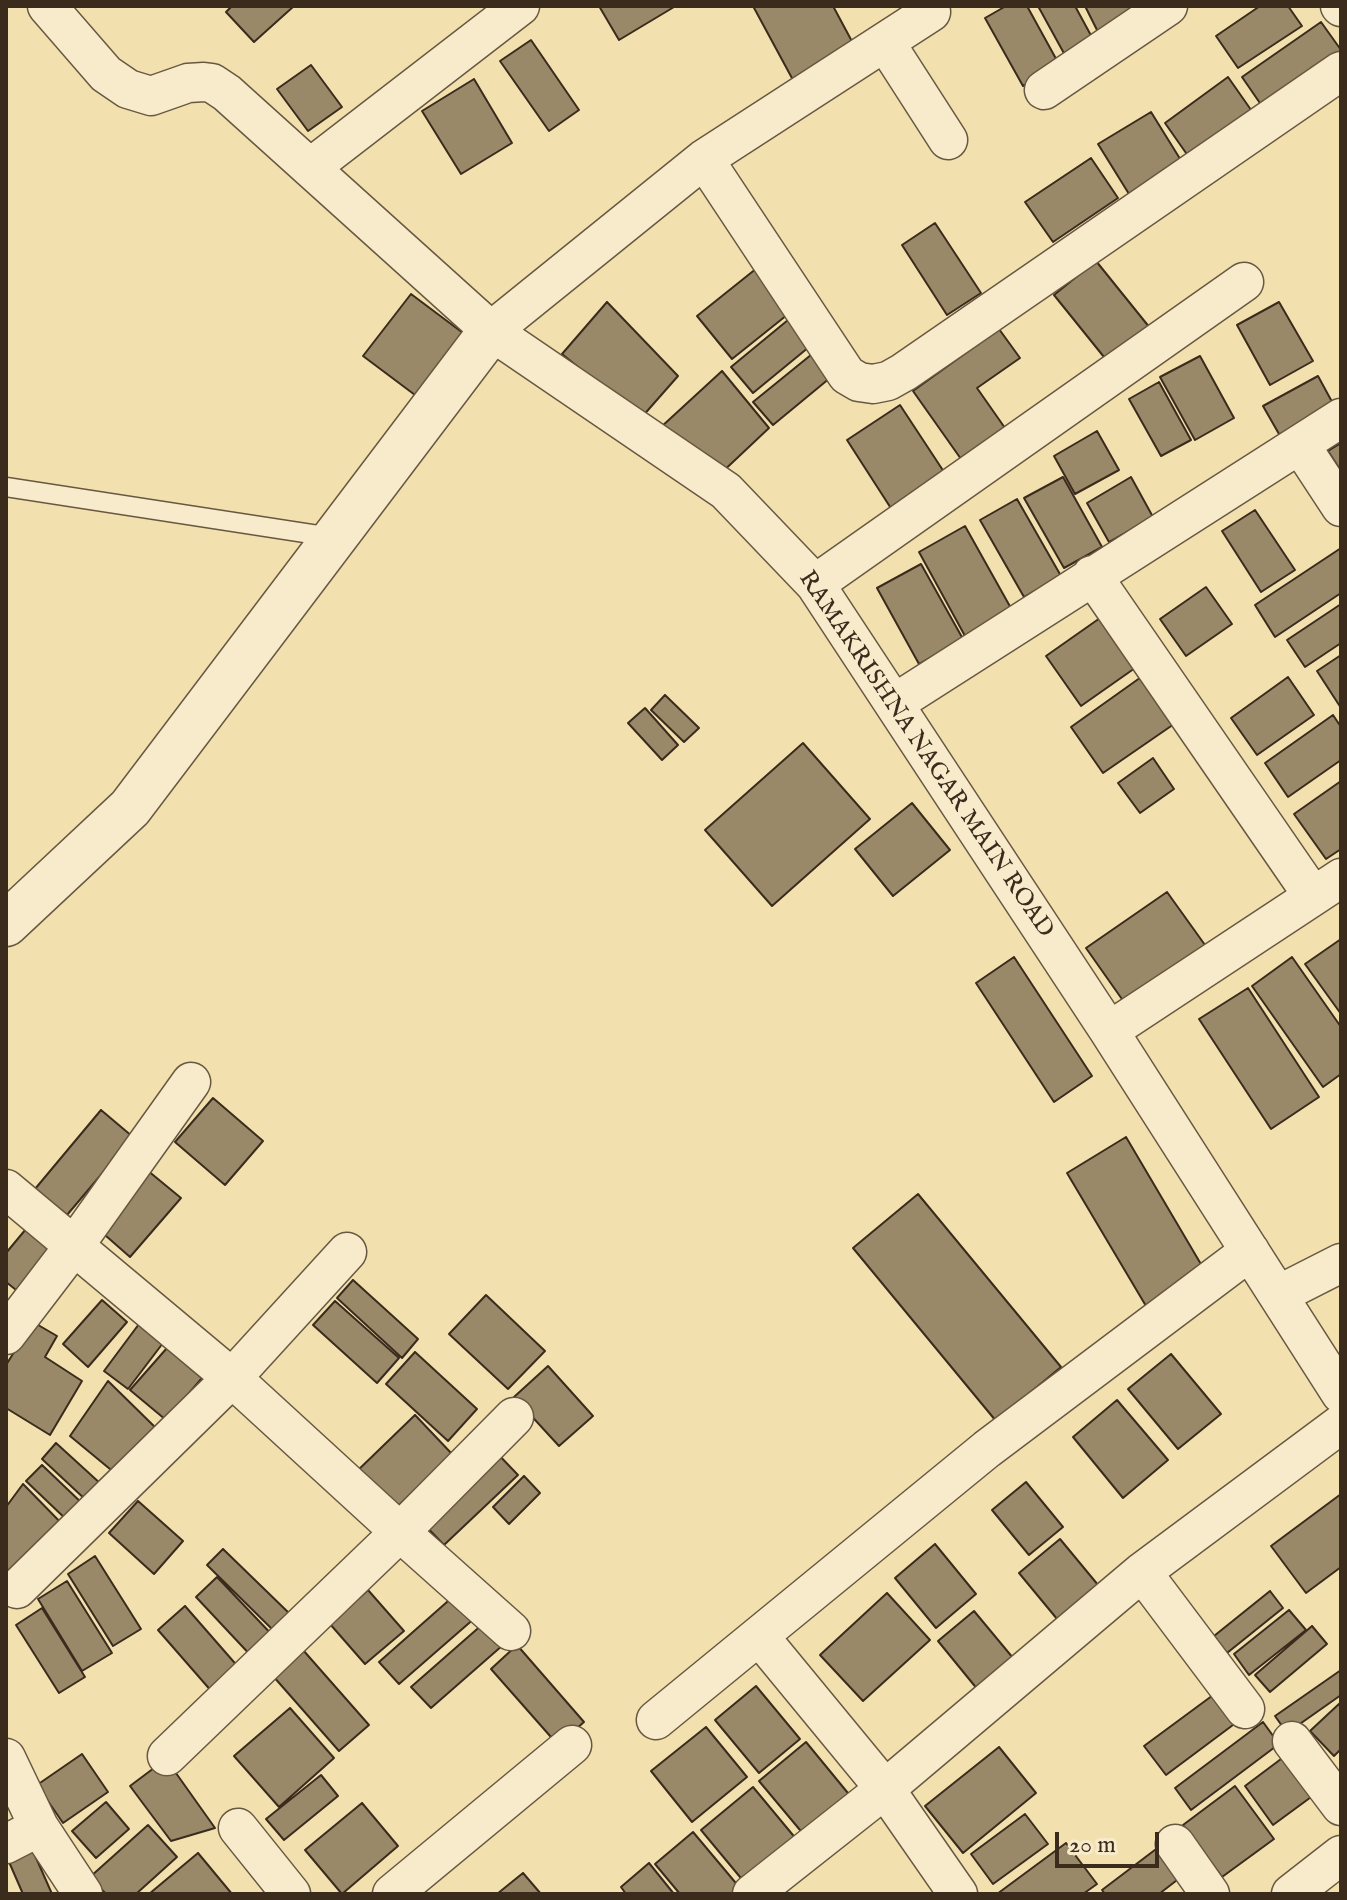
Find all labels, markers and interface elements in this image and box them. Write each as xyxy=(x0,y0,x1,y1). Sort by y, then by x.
street label: RAMAKRISHNA NAGAR MAIN ROAD xyxy=(791,566,1059,944)
scale bar xyxy=(1059,1816,1163,1866)
text: 20 m xyxy=(1069,1830,1116,1861)

